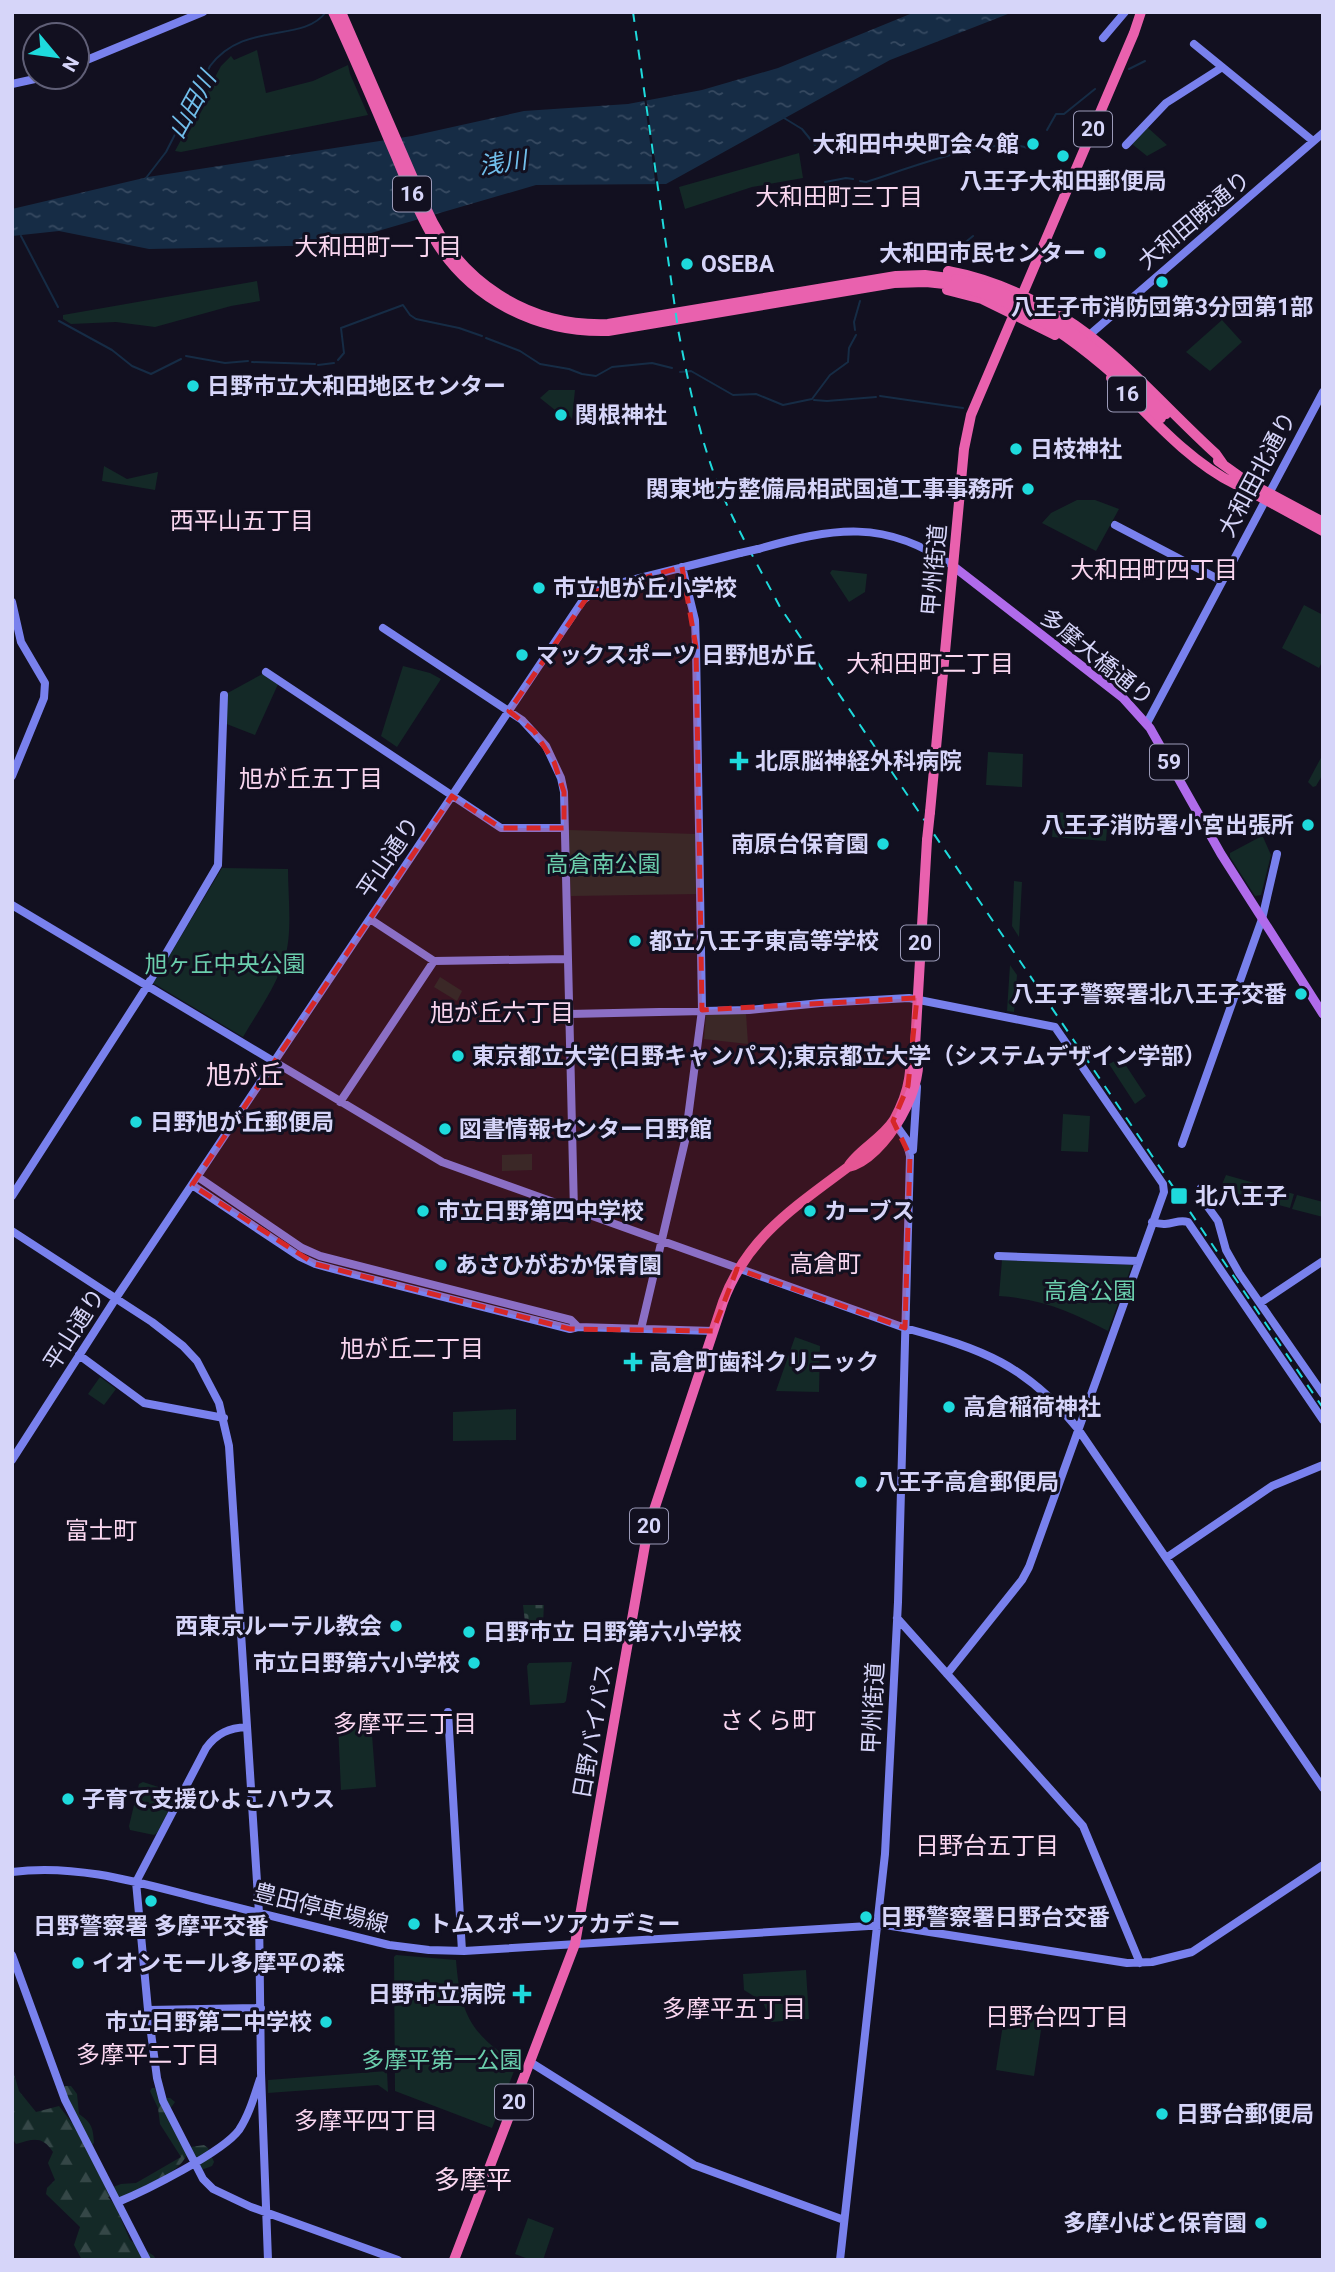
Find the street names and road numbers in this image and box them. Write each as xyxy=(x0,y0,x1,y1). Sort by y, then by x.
road number: 20 xyxy=(1074,111,1112,146)
street label: 大和田暁通り xyxy=(1133,166,1256,275)
road number: 16 xyxy=(393,176,431,212)
road number: 16 xyxy=(1108,376,1146,412)
street label: 大和田北通り xyxy=(1213,407,1302,541)
street label: 甲州街道 xyxy=(917,523,952,617)
street label: 多摩大橋通り xyxy=(1035,603,1159,711)
road number: 59 xyxy=(1150,744,1188,780)
street label: 平山通り xyxy=(351,812,425,903)
road number: 20 xyxy=(901,926,939,960)
street label: 平山通り xyxy=(38,1283,111,1375)
road number: 20 xyxy=(630,1508,668,1544)
street label: 日野バイパス xyxy=(568,1661,619,1801)
street label: 甲州街道 xyxy=(858,1661,889,1755)
street label: 豊田停車場線 xyxy=(251,1879,391,1938)
road number: 20 xyxy=(495,2084,533,2120)

